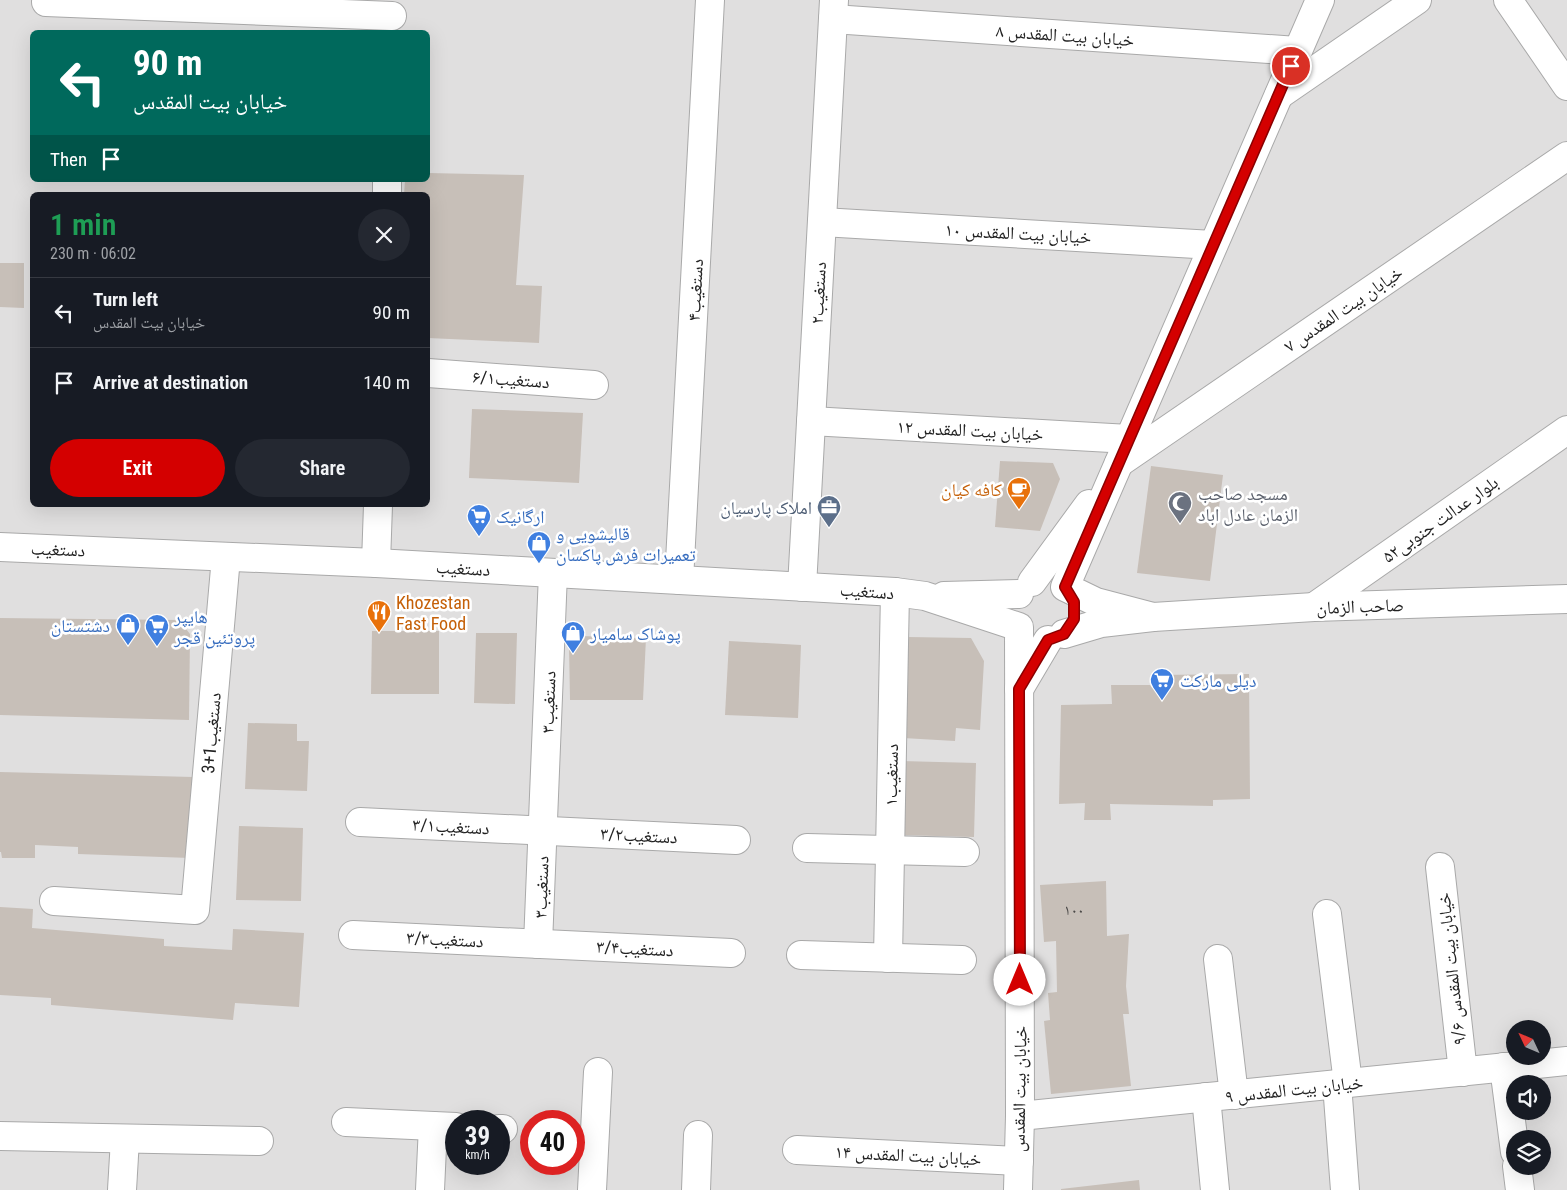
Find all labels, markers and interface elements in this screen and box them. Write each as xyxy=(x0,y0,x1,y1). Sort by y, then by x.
street label: خیابان بیت المقدس ۸ xyxy=(995,20,1135,51)
text: 90 m xyxy=(133,43,202,84)
pin xyxy=(1270,45,1312,87)
icon: left xyxy=(50,50,115,115)
icon: arrive xyxy=(1277,52,1305,80)
text: خیابان بیت المقدس xyxy=(133,89,287,114)
icon: arrive xyxy=(97,145,125,173)
text: Then xyxy=(50,148,87,171)
text: 1 min xyxy=(50,207,116,242)
button: close xyxy=(358,209,410,261)
street label: خیابان بیت المقدس ۱۰ xyxy=(944,219,1092,248)
text: 230 m · 06:02 xyxy=(50,244,136,263)
street label: دستغیب۴ xyxy=(683,258,708,322)
street label: ۲دستغیب xyxy=(806,261,831,325)
street label: خیابان بیت المقدس ۷ xyxy=(1280,262,1407,357)
text: Turn left xyxy=(93,288,158,311)
icon: left xyxy=(50,299,78,327)
text: 90 m xyxy=(373,301,410,324)
text: خیابان بیت المقدس xyxy=(93,313,205,332)
street label: دستغیب۶/۱ xyxy=(472,366,550,393)
icon: arrive xyxy=(50,369,78,397)
text: Arrive at destination xyxy=(93,371,248,394)
text: 140 m xyxy=(363,371,410,394)
street label: خیابان بیت المقدس ۱۲ xyxy=(896,416,1044,445)
button: Exit xyxy=(50,439,225,497)
button: Share xyxy=(235,439,410,497)
street label: بلوار عدالت جنوبی۵۲ xyxy=(1378,471,1502,568)
cafe icon: کافه کیان xyxy=(1006,476,1032,510)
place label: کافه کیان xyxy=(941,479,1003,501)
place label: مسجد صاحب الزمان عادل اباد xyxy=(1198,483,1298,526)
mosque icon: مسجد صاحب الزمان عادل اباد xyxy=(1167,490,1193,524)
office icon: املاک پارسیان xyxy=(816,494,842,528)
place label: املاک پارسیان xyxy=(720,497,812,519)
supermarket icon: ارگانیک xyxy=(466,503,492,537)
place label: ارگانیک xyxy=(496,506,545,527)
place label: قالیشویی و تعمیرات فرش پاکسان xyxy=(556,523,696,566)
shop icon: قالیشویی و تعمیرات فرش پاکسان xyxy=(526,530,552,564)
street label: دستغیب xyxy=(30,538,86,561)
street label: دستغیب xyxy=(435,556,491,580)
street label: دستغیب xyxy=(839,579,895,604)
place label: Khozestan Fast Food xyxy=(396,592,470,634)
street label: صاحب الزمان xyxy=(1316,594,1404,619)
restaurant icon: Khozestan Fast Food xyxy=(366,599,392,633)
place label: هایپر پروتئین قجر xyxy=(173,606,255,649)
shop icon: دشتستان xyxy=(115,612,141,646)
supermarket icon: هایپر پروتئین قجر xyxy=(144,613,170,647)
place label: دشتستان xyxy=(51,615,110,637)
shop icon: پوشاک سامیار xyxy=(560,620,586,654)
place label: پوشاک سامیار xyxy=(589,623,681,645)
supermarket icon: دیلی مارکت xyxy=(1149,667,1175,701)
street label: دستغیب۳ xyxy=(536,670,560,734)
place label: دیلی مارکت xyxy=(1180,670,1256,692)
street label: 3+1دستغیب xyxy=(197,692,226,774)
street label: دستغیب۱ xyxy=(880,744,903,806)
street label: ۳/۱دستغیب xyxy=(412,813,490,839)
street label: ۳/۲دستغیب xyxy=(600,822,678,848)
street label: ۳دستغیب xyxy=(529,855,553,919)
street label: خیابان بیت المقدس ۹/۶ xyxy=(1433,892,1470,1046)
house number: ۱۰۰ xyxy=(1064,901,1084,919)
street label: ۳/۳دستغیب xyxy=(406,926,484,952)
street label: ۳/۴دستغیب xyxy=(596,935,674,961)
position arrow xyxy=(993,953,1045,1005)
north arrow xyxy=(1506,1020,1551,1065)
map controls xyxy=(1506,1020,1551,1175)
street label: خیابان بیت المقدس xyxy=(1007,1026,1032,1152)
street label: خیابان بیت المقدس ۹ xyxy=(1224,1071,1364,1108)
button: sound xyxy=(1506,1075,1551,1120)
speed limit sign: 40 xyxy=(520,1110,585,1175)
text: 39 xyxy=(465,1122,490,1151)
button: layers xyxy=(1506,1130,1551,1175)
street label: خیابان بیت المقدس ۱۴ xyxy=(834,1141,982,1170)
text: km/h xyxy=(465,1148,490,1162)

